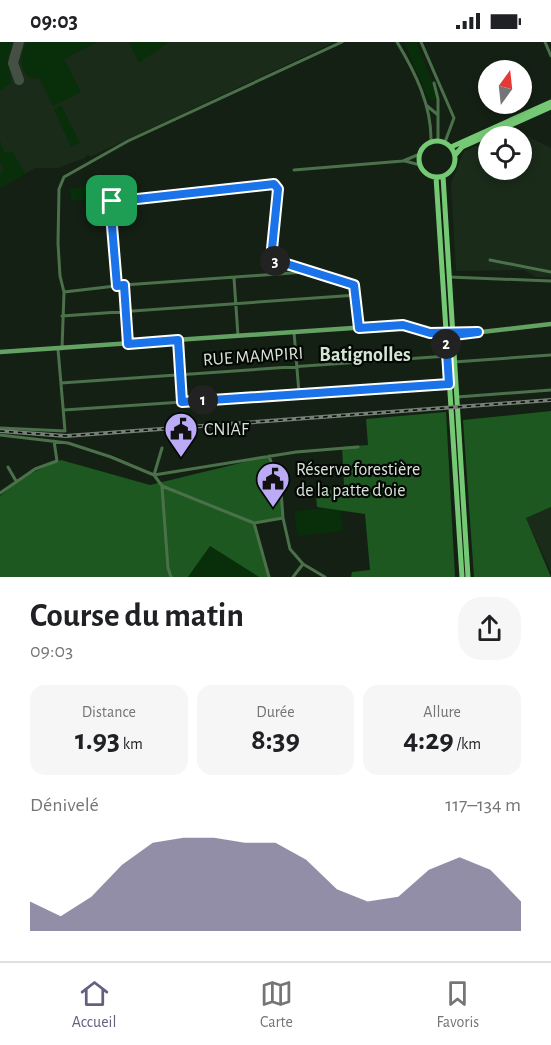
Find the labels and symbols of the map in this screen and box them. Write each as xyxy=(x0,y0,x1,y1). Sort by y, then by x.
north arrow xyxy=(478,60,532,114)
pin xyxy=(86,175,137,226)
pin: 3 xyxy=(260,246,290,276)
pin: 2 xyxy=(431,329,461,359)
street label: RUE MAMPIRI xyxy=(202,345,304,369)
district label: Batignolles xyxy=(319,345,411,365)
pin: 1 xyxy=(188,385,218,415)
public building icon: CNIAF xyxy=(163,411,199,458)
place label: CNIAF xyxy=(204,421,249,439)
public building icon: Réserve forestière de la patte d'oie xyxy=(255,461,291,508)
place label: Réserve forestière de la patte d'oie xyxy=(296,461,420,500)

